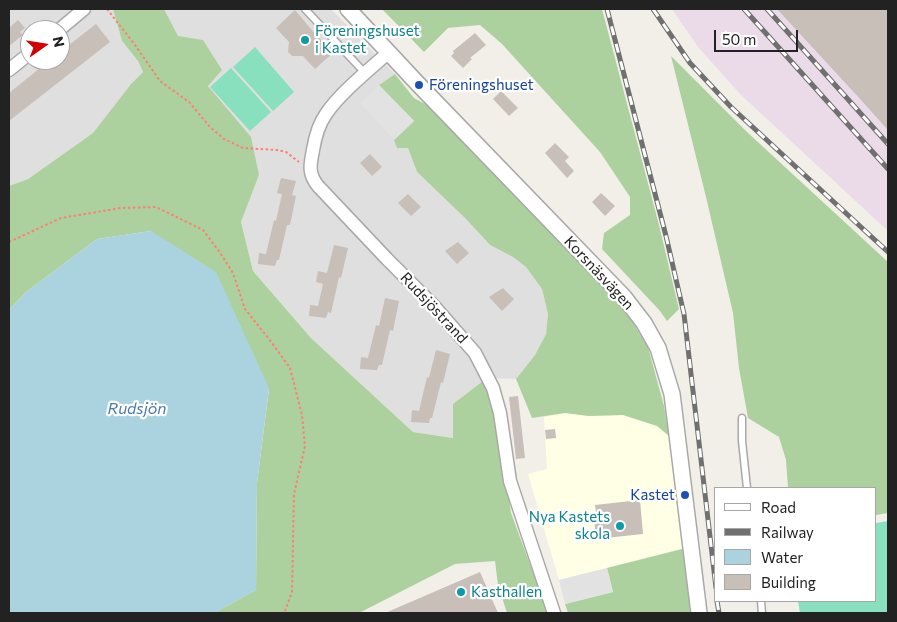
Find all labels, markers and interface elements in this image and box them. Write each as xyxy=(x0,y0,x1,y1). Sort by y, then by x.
north arrow xyxy=(20,20,70,70)
scale bar xyxy=(717,20,801,52)
place label: Föreningshuset i Kastet xyxy=(315,22,420,57)
text: 50 m xyxy=(722,30,756,48)
marker: Föreningshuset i Kastet xyxy=(299,34,311,46)
text: N xyxy=(50,35,69,49)
place label: Föreningshuset xyxy=(429,76,534,94)
marker: Föreningshuset xyxy=(413,79,425,91)
street label: Korsnäsvägen xyxy=(560,233,638,313)
street label: Rudsjöstrand xyxy=(397,269,471,347)
water label: Rudsjön xyxy=(108,399,166,419)
place label: Kastet xyxy=(630,486,675,504)
legend xyxy=(714,487,877,602)
marker: Kastet xyxy=(679,489,691,501)
text: Road xyxy=(761,498,796,516)
place label: Nya Kastets skola xyxy=(529,508,610,543)
marker: Nya Kastets skola xyxy=(614,520,626,532)
text: Railway xyxy=(761,523,814,541)
text: Water xyxy=(761,548,803,566)
text: Building xyxy=(761,573,816,591)
place label: Kasthallen xyxy=(471,583,542,601)
marker: Kasthallen xyxy=(455,586,467,598)

